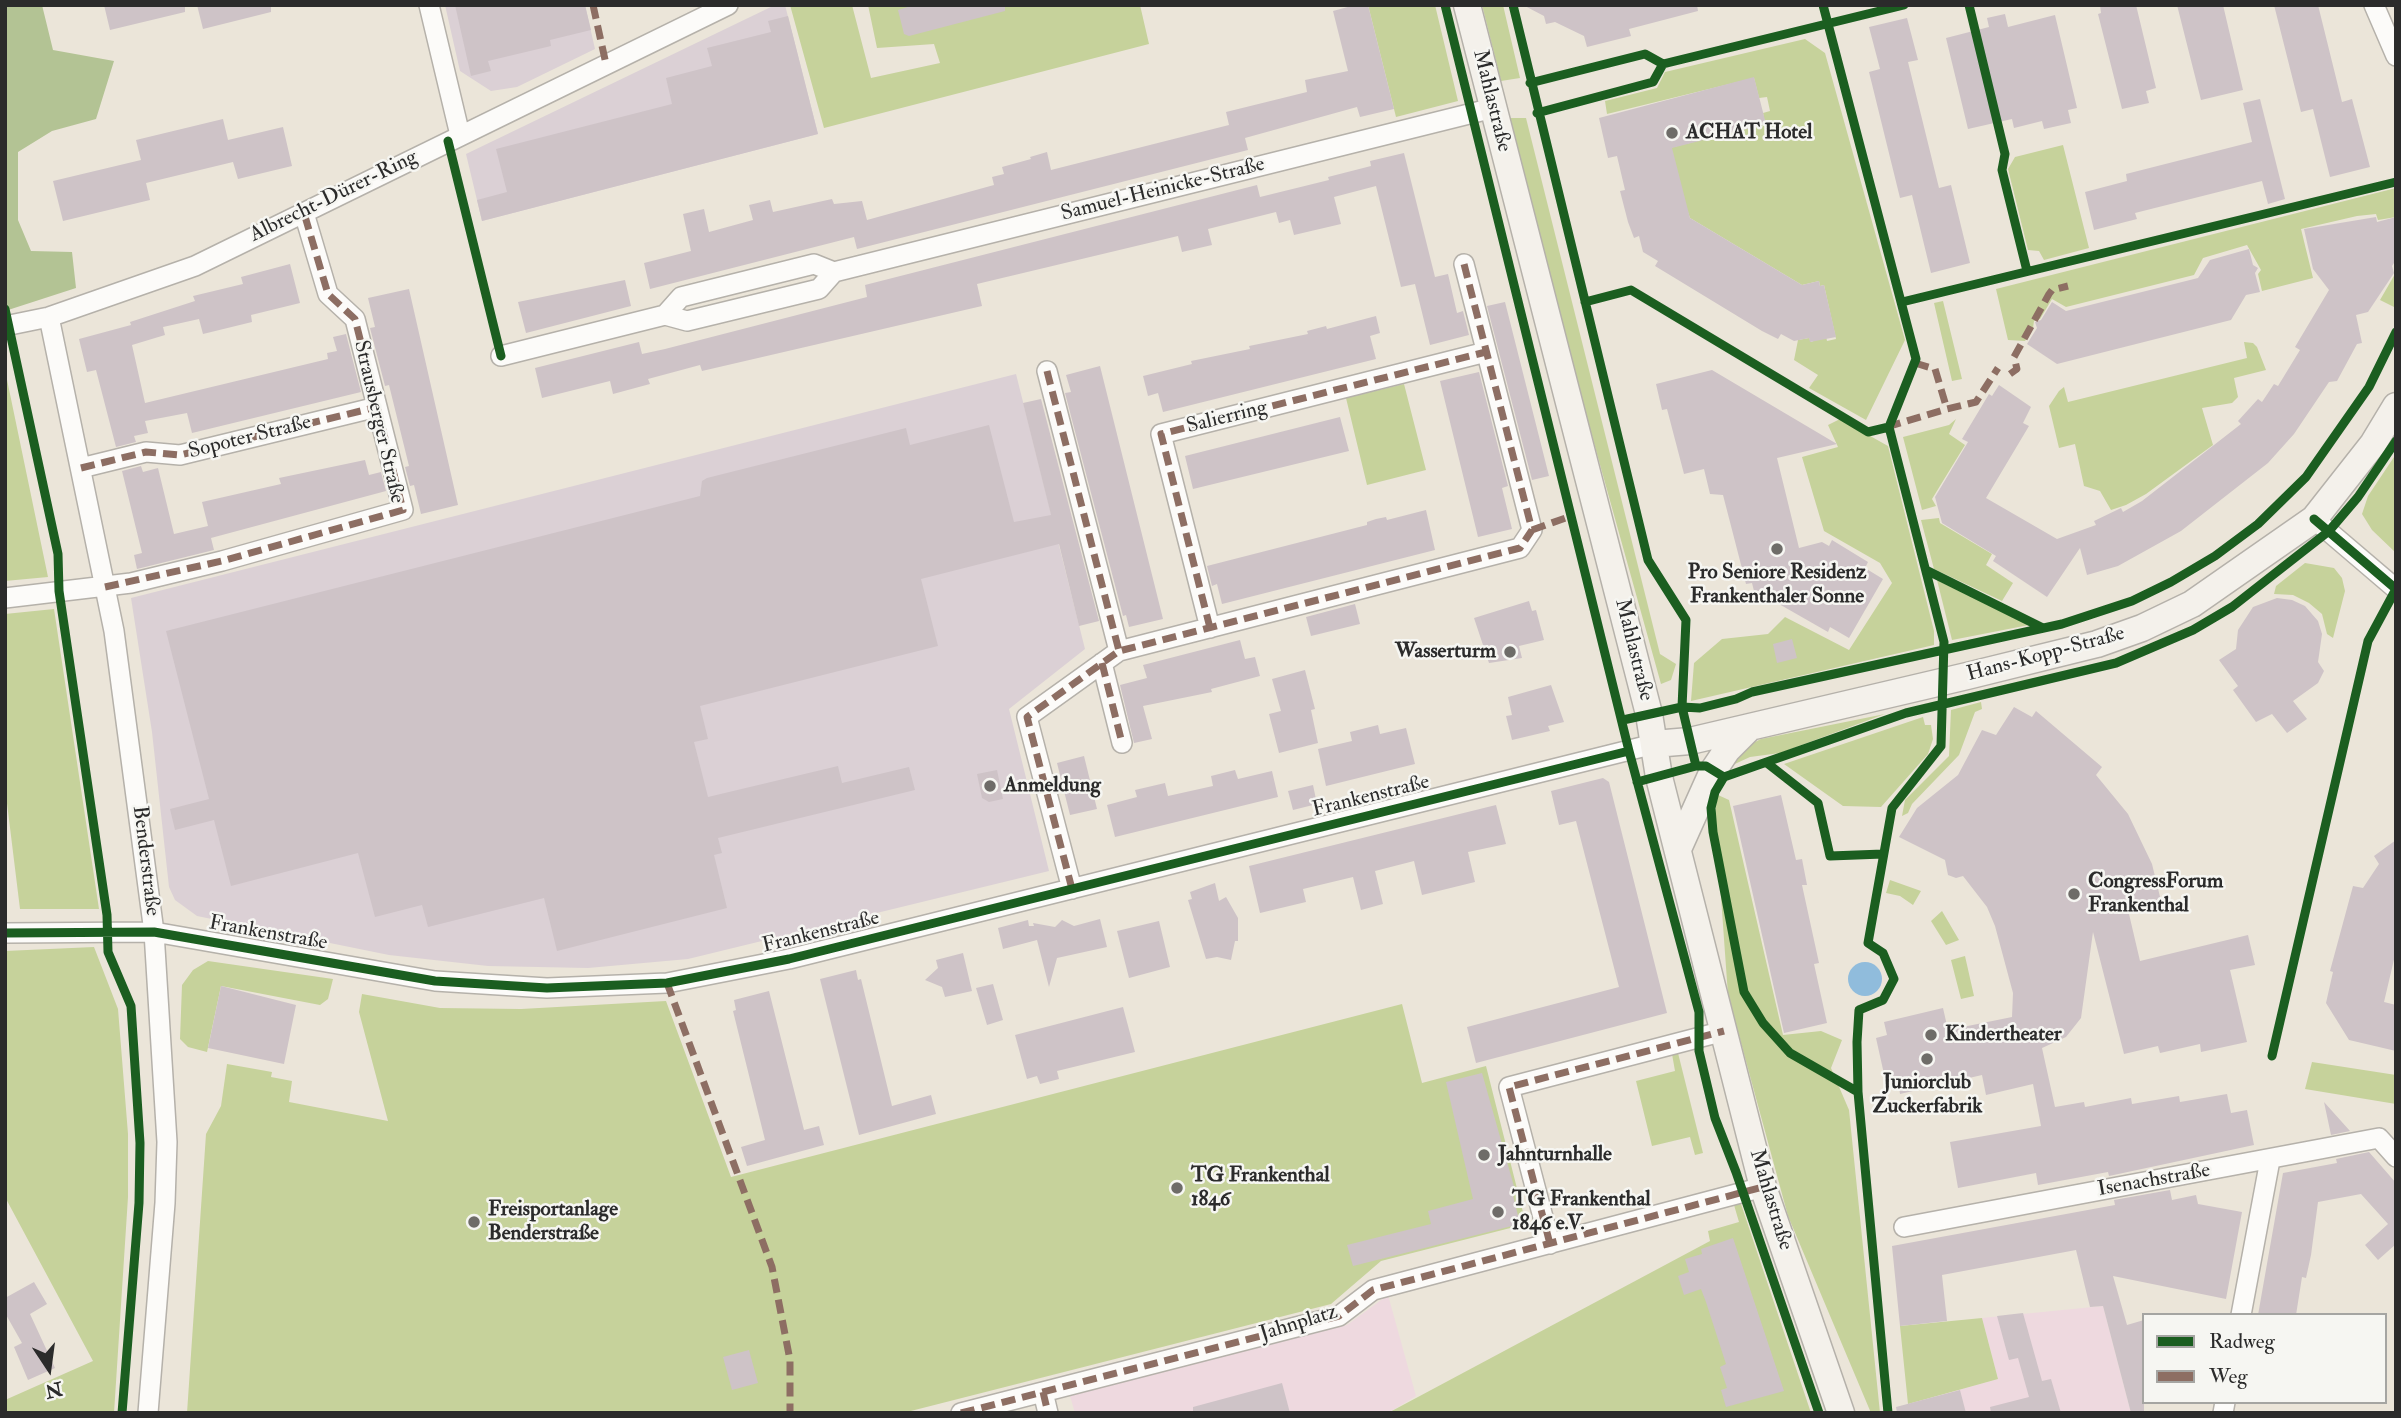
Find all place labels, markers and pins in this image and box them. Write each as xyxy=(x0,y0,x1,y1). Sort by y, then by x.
place label: ACHAT Hotel xyxy=(1686,120,1812,146)
marker: ACHAT Hotel xyxy=(1664,125,1680,141)
marker: Pro Seniore Residenz Frankenthaler Sonne xyxy=(1769,541,1785,557)
place label: Pro Seniore Residenz Frankenthaler Sonne xyxy=(1688,560,1866,610)
place label: Wasserturm xyxy=(1395,639,1496,665)
marker: Wasserturm xyxy=(1502,644,1518,660)
place label: Anmeldung xyxy=(1004,773,1101,799)
marker: Anmeldung xyxy=(982,778,998,794)
place label: CongressForum Frankenthal xyxy=(2088,869,2223,919)
marker: CongressForum Frankenthal xyxy=(2066,886,2082,902)
place label: Kindertheater xyxy=(1945,1022,2062,1048)
marker: Kindertheater xyxy=(1923,1027,1939,1043)
marker: Juniorclub Zuckerfabrik xyxy=(1919,1051,1935,1067)
place label: Juniorclub Zuckerfabrik xyxy=(1872,1070,1982,1120)
place label: Jahnturnhalle xyxy=(1498,1142,1612,1168)
marker: Jahnturnhalle xyxy=(1476,1147,1492,1163)
place label: TG Frankenthal 1846 xyxy=(1191,1163,1330,1213)
marker: TG Frankenthal 1846 xyxy=(1169,1180,1185,1196)
place label: TG Frankenthal 1846 e.V. xyxy=(1512,1187,1651,1237)
place label: Freisportanlage Benderstraße xyxy=(488,1197,618,1247)
marker: TG Frankenthal 1846 e.V. xyxy=(1490,1204,1506,1220)
marker: Freisportanlage Benderstraße xyxy=(466,1214,482,1230)

